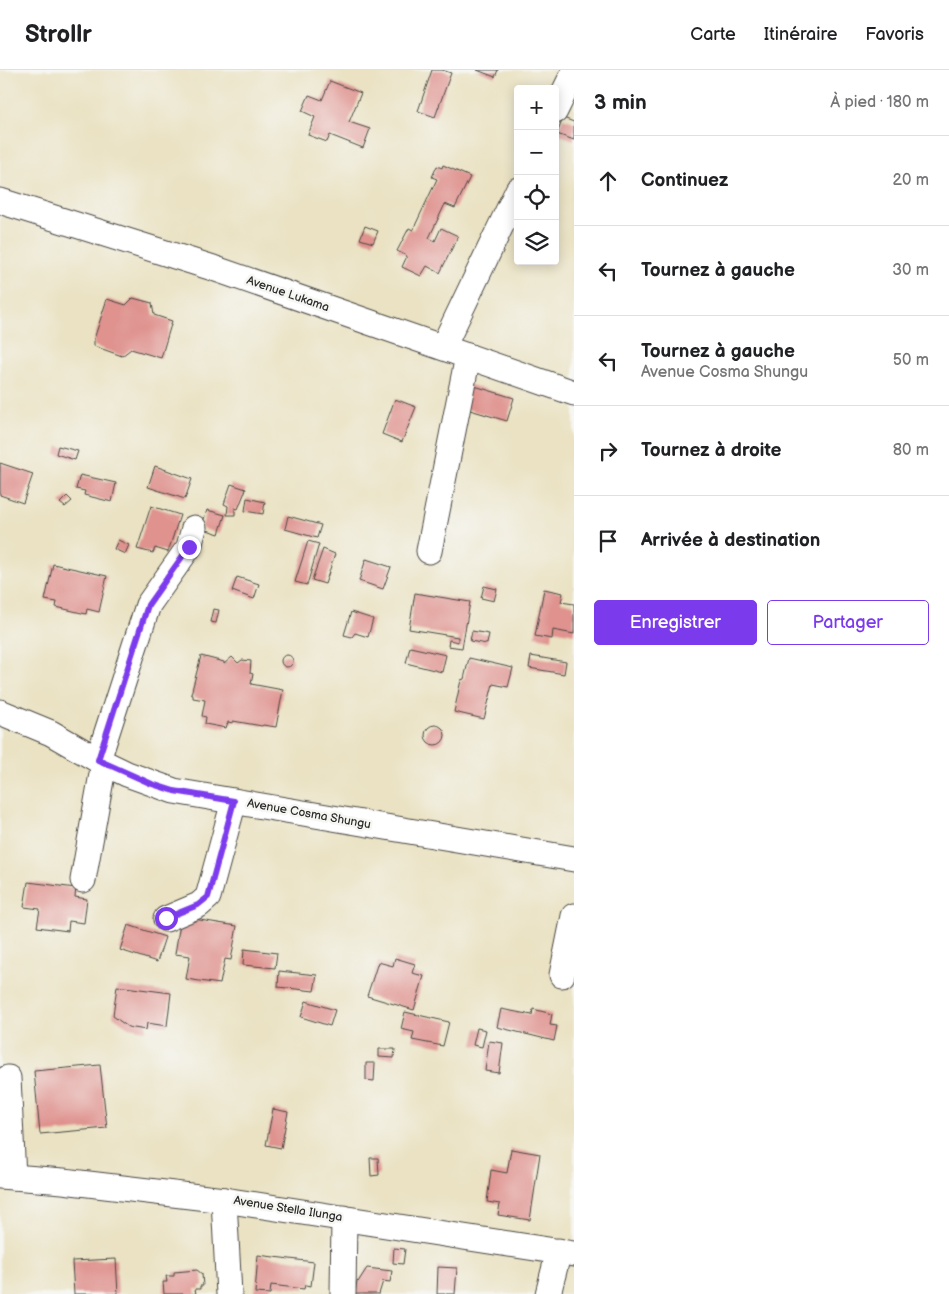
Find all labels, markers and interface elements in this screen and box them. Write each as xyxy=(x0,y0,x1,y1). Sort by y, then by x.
text: Strollr xyxy=(25,20,92,49)
text: Carte xyxy=(690,24,736,45)
text: Itinéraire xyxy=(764,24,837,45)
text: Favoris xyxy=(865,24,924,45)
map controls xyxy=(514,85,559,265)
button: + xyxy=(514,85,559,130)
text: 3 min xyxy=(594,90,647,115)
text: À pied · 180 m xyxy=(830,93,929,112)
button: − xyxy=(514,130,559,175)
icon: ahead xyxy=(594,167,622,195)
text: Continuez xyxy=(641,169,728,192)
text: 20 m xyxy=(893,171,929,190)
button: locate xyxy=(514,175,559,220)
button: layers xyxy=(514,220,559,265)
icon: left xyxy=(594,257,622,285)
text: Tournez à gauche xyxy=(641,259,795,282)
text: 30 m xyxy=(892,261,929,280)
street label: Avenue Lukama xyxy=(245,273,331,315)
text: Tournez à gauche xyxy=(641,340,795,363)
icon: left xyxy=(594,347,622,375)
text: 50 m xyxy=(893,351,929,370)
text: Avenue Cosma Shungu xyxy=(641,363,808,382)
icon: right xyxy=(594,437,622,465)
text: Tournez à droite xyxy=(641,439,782,462)
text: 80 m xyxy=(893,441,929,460)
icon: arrive xyxy=(594,527,622,555)
text: Arrivée à destination xyxy=(641,529,820,552)
route end xyxy=(178,536,201,559)
button: Enregistrer xyxy=(594,600,757,645)
button: Partager xyxy=(767,600,929,645)
street label: Avenue Cosma Shungu xyxy=(246,796,372,832)
route start xyxy=(155,907,178,930)
street label: Avenue Stella Ilunga xyxy=(233,1193,344,1225)

